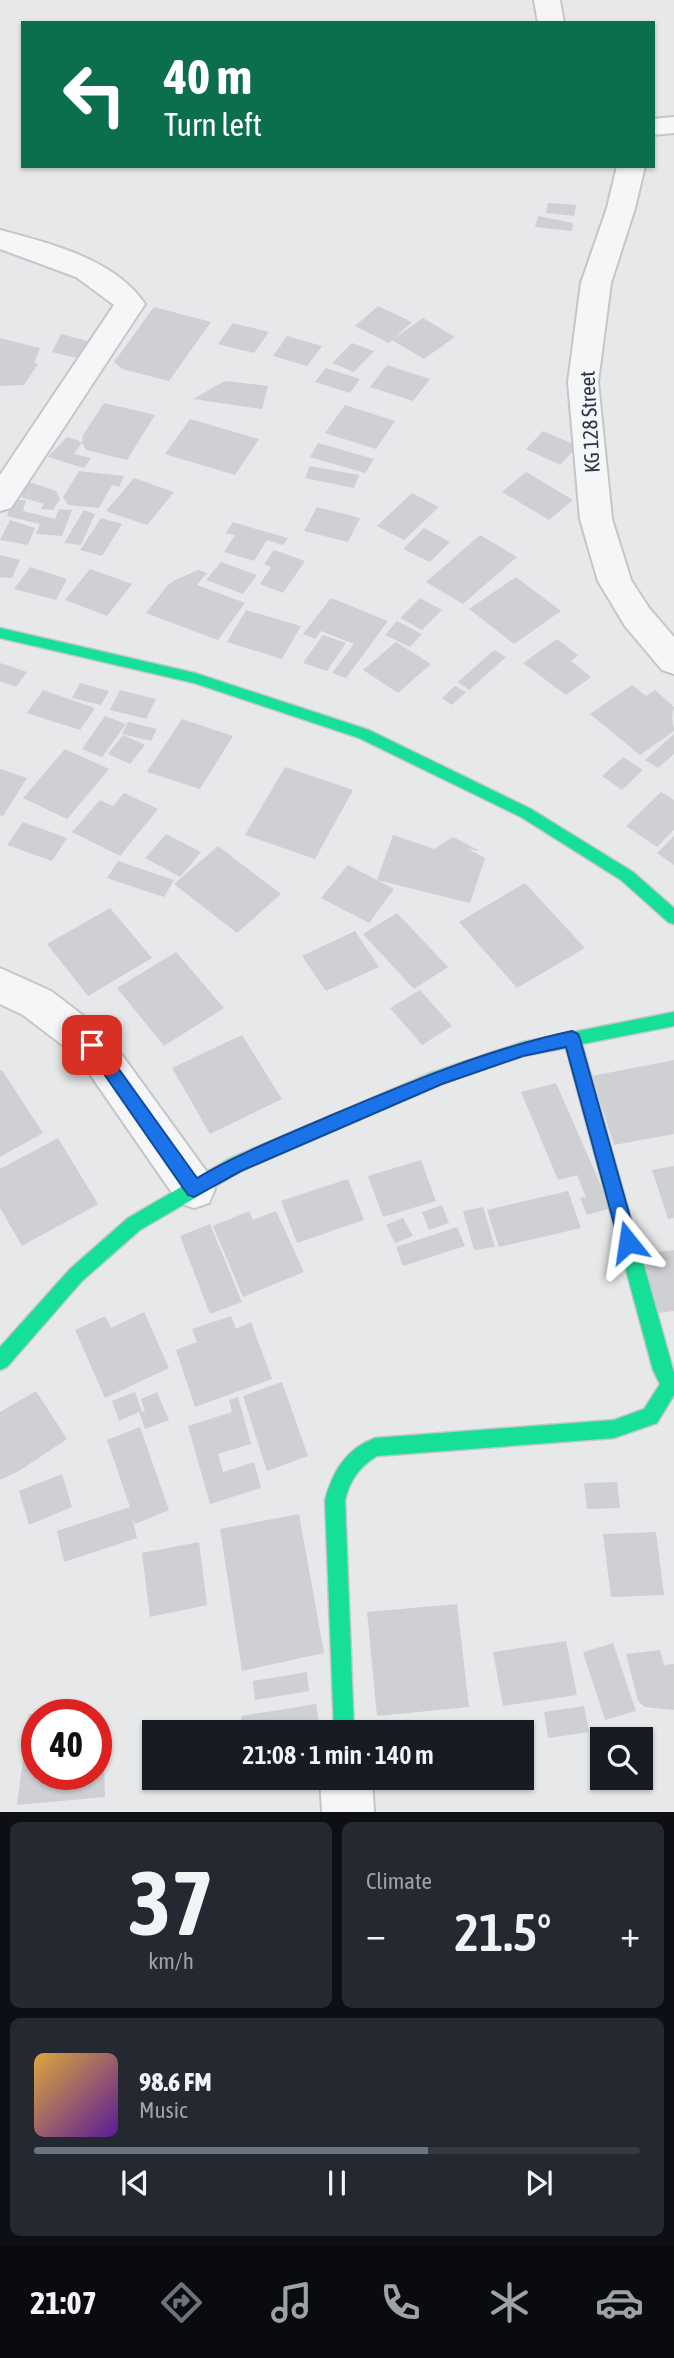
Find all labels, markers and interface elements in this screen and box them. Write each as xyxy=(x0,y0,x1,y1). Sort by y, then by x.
text: 40 m xyxy=(164,48,252,104)
icon: left xyxy=(49,49,140,140)
text: Turn left xyxy=(164,106,262,143)
street label: KG 128 Street xyxy=(574,370,604,474)
pin xyxy=(62,1015,122,1075)
icon: arrive xyxy=(73,1026,111,1064)
position arrow xyxy=(591,1205,665,1279)
speed limit sign: 40 xyxy=(21,1699,112,1790)
map controls xyxy=(590,1727,653,1790)
button: search xyxy=(590,1727,653,1790)
text: 21:08 · 1 min · 140 m xyxy=(242,1740,434,1770)
text: 37 xyxy=(128,1850,214,1954)
text: Climate xyxy=(366,1868,432,1894)
text: 21.5° xyxy=(455,1902,551,1962)
text: − xyxy=(366,1912,386,1955)
text: + xyxy=(620,1912,640,1955)
text: km/h xyxy=(148,1948,194,1974)
text: 98.6 FM xyxy=(139,2067,212,2097)
text: Music xyxy=(139,2097,187,2123)
icon: previous xyxy=(116,2164,154,2202)
icon: pause xyxy=(318,2164,356,2202)
icon: next xyxy=(520,2164,558,2202)
icon: directions xyxy=(157,2278,206,2327)
icon: music xyxy=(267,2278,316,2327)
icon: phone xyxy=(376,2278,425,2327)
icon: climate xyxy=(485,2278,534,2327)
icon: car xyxy=(595,2278,644,2327)
text: 21:07 xyxy=(30,2284,97,2321)

